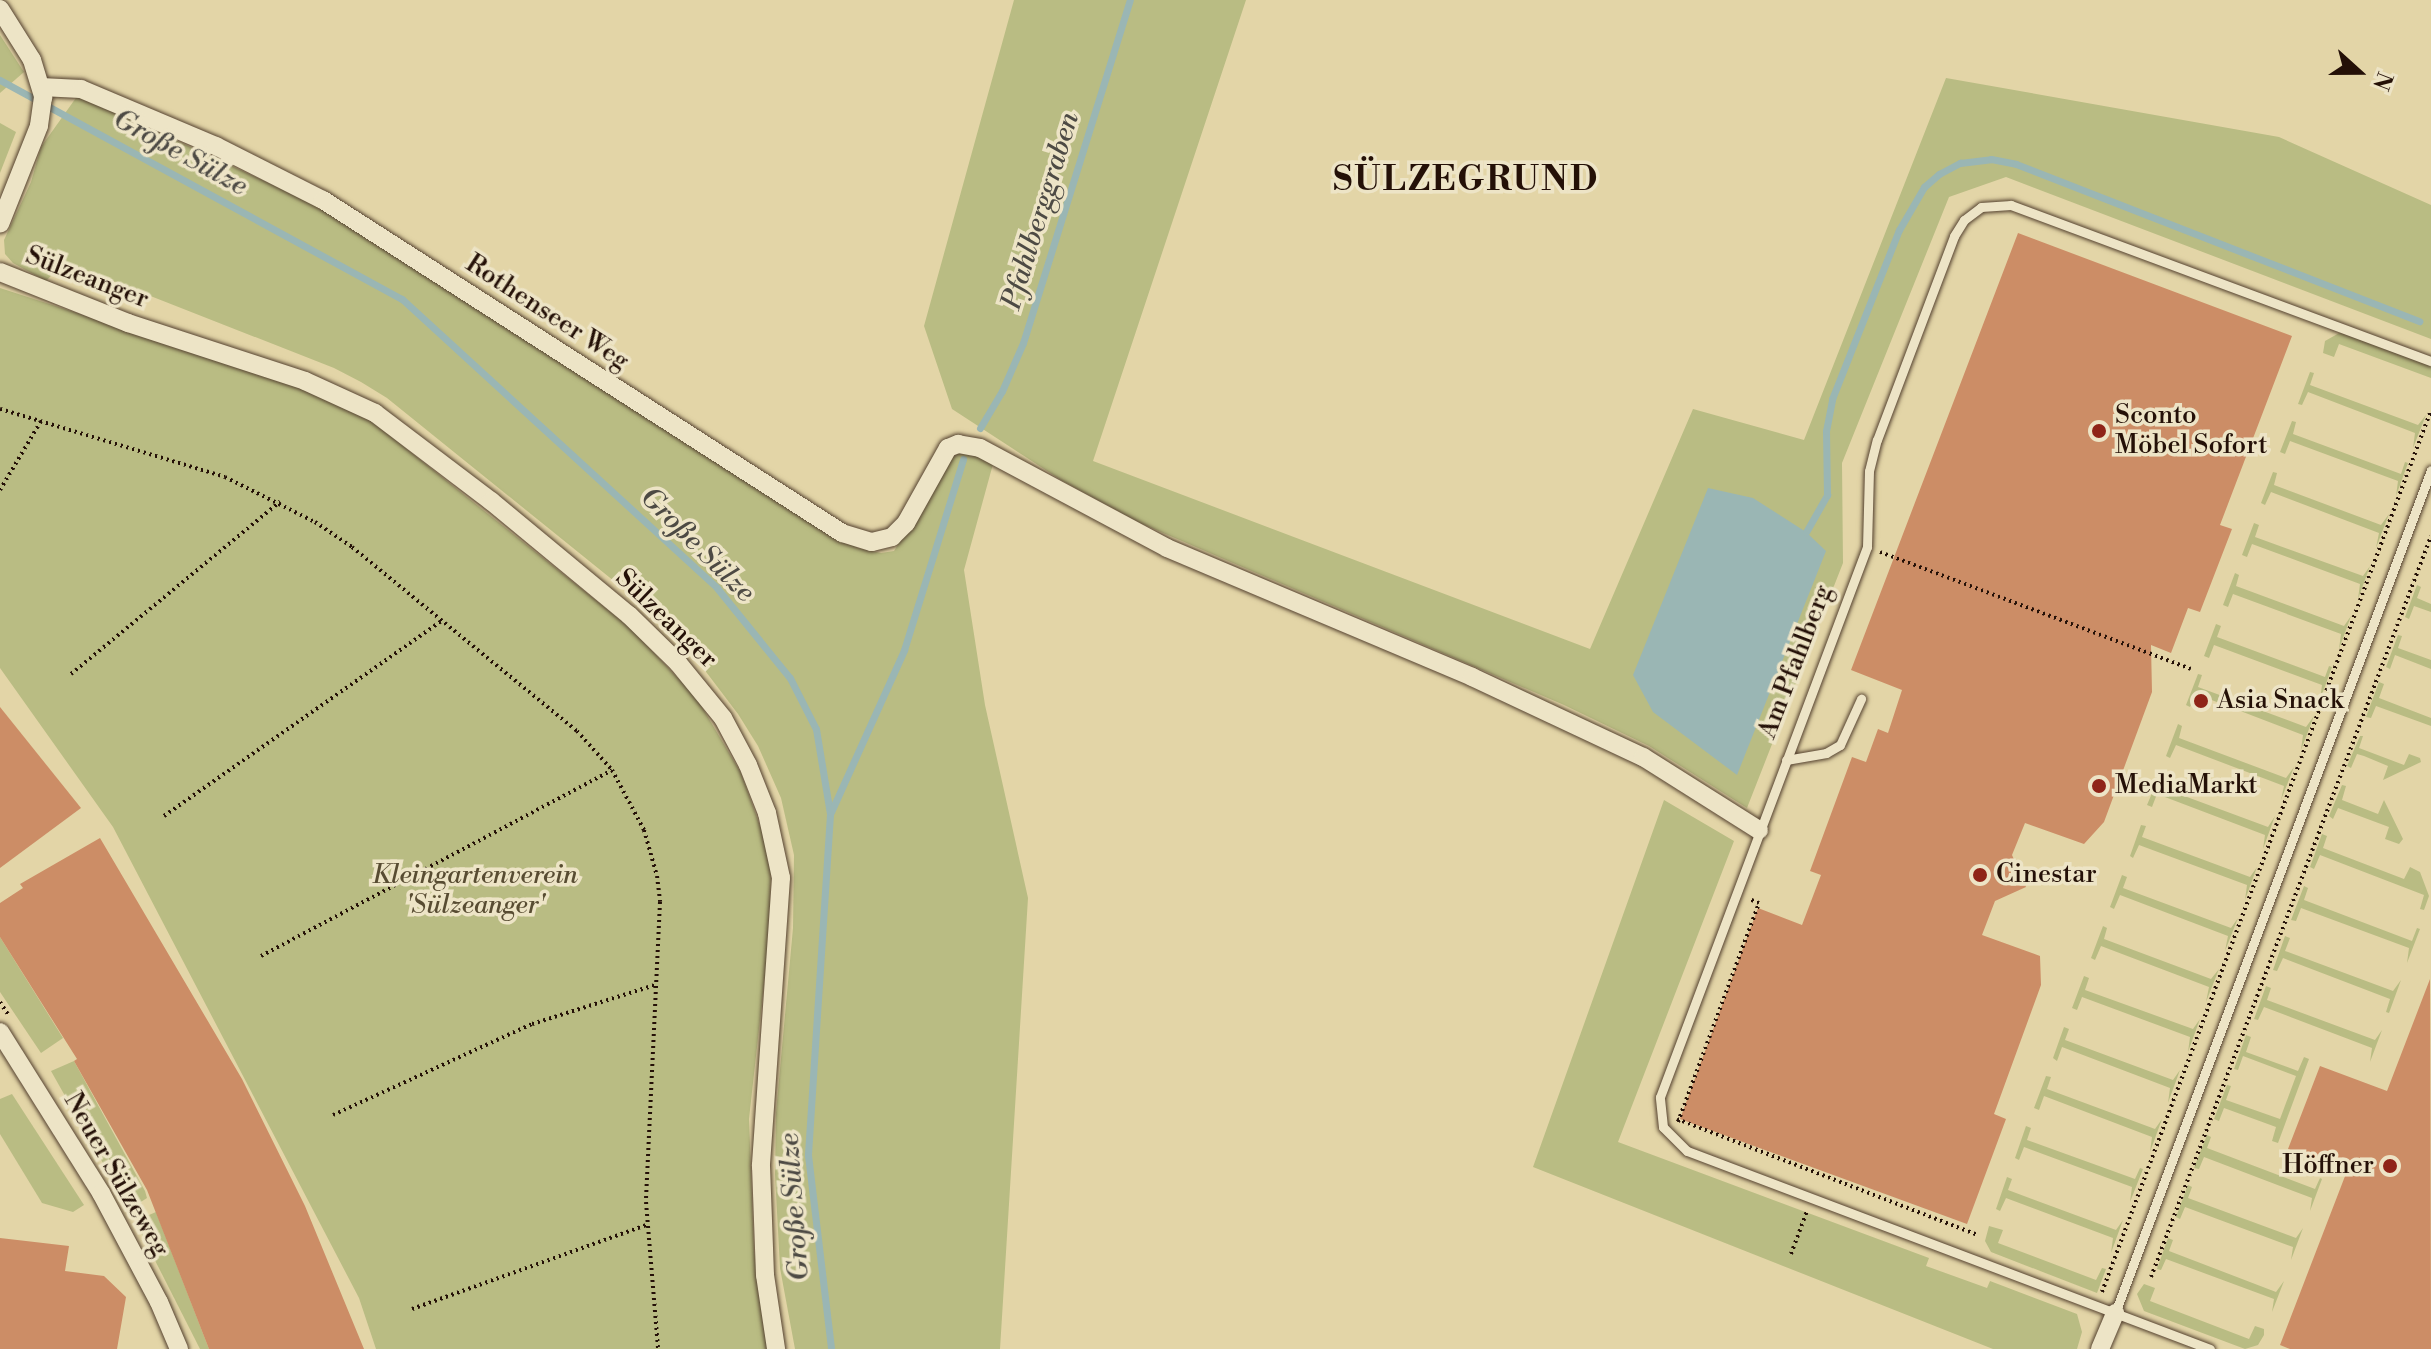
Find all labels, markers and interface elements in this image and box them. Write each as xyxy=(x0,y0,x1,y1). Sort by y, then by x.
north arrow xyxy=(2319,32,2399,112)
text: N xyxy=(2366,68,2398,94)
water label: Große Sülze xyxy=(107,102,253,204)
water label: Pfahlberggraben xyxy=(995,108,1087,314)
district label: SÜLZEGRUND xyxy=(1333,161,1599,201)
street label: Sülzeanger xyxy=(21,240,153,316)
street label: Rothenseer Weg xyxy=(459,249,635,377)
place label: Sconto Möbel Sofort xyxy=(2115,400,2267,462)
marker: Sconto Möbel Sofort xyxy=(2090,422,2108,440)
water label: Große Sülze xyxy=(633,481,761,609)
street label: Sülzeanger xyxy=(609,563,723,675)
street label: Am Pfahlberg xyxy=(1752,581,1840,743)
place label: Asia Snack xyxy=(2217,685,2344,717)
marker: Asia Snack xyxy=(2192,692,2210,710)
place label: MediaMarkt xyxy=(2115,770,2257,802)
marker: MediaMarkt xyxy=(2090,777,2108,795)
place label: Cinestar xyxy=(1996,859,2097,891)
park label: Kleingartenverein 'Sülzeanger' xyxy=(372,860,578,922)
marker: Cinestar xyxy=(1971,866,1989,884)
street label: Neuer Sülzeweg xyxy=(56,1087,176,1263)
water label: Große Sülze xyxy=(773,1132,817,1282)
place label: Höffner xyxy=(2282,1150,2374,1182)
marker: Höffner xyxy=(2381,1157,2399,1175)

